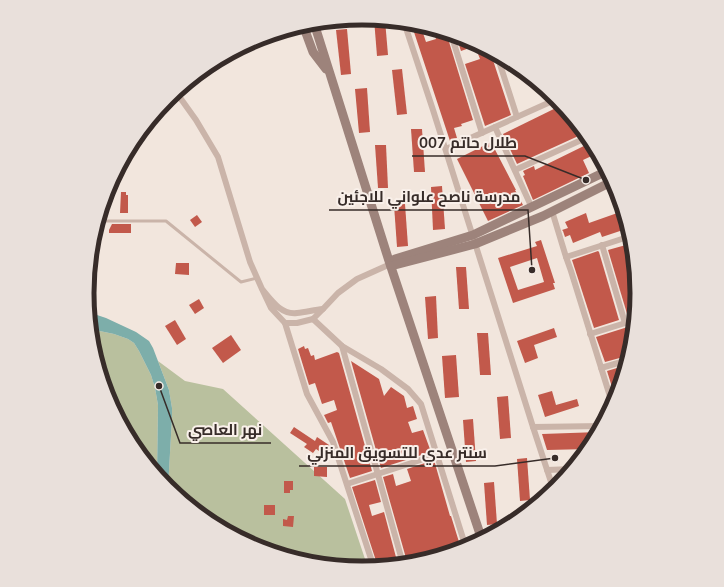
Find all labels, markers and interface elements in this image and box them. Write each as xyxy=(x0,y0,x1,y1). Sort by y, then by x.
callout: طلال حاتم 007 xyxy=(412,129,525,156)
text: طلال حاتم 007 xyxy=(419,133,517,153)
callout: مدرسة ناصح علواني للاجئين xyxy=(329,183,528,210)
text: مدرسة ناصح علواني للاجئين xyxy=(338,187,520,209)
callout: نهر العاصي xyxy=(180,416,271,443)
text: نهر العاصي xyxy=(188,420,262,441)
callout: سنتر عدي للتسويق المنزلي xyxy=(299,439,495,466)
text: سنتر عدي للتسويق المنزلي xyxy=(307,443,487,465)

